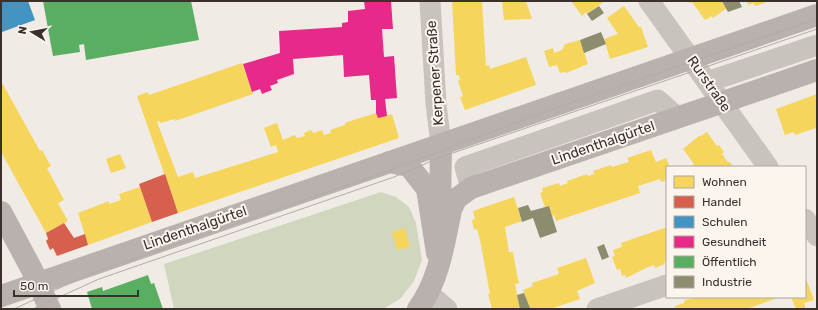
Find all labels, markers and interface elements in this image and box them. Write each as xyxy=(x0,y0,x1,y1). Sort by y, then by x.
north arrow xyxy=(12,12,52,52)
street label: Kerpener Straße xyxy=(423,20,447,126)
text: N xyxy=(16,25,30,35)
street label: Rurstraße xyxy=(684,53,735,115)
street label: Lindenthalgürtel xyxy=(549,117,657,169)
legend xyxy=(666,166,806,298)
text: Wohnen xyxy=(702,175,747,189)
text: Handel xyxy=(702,195,741,209)
street label: Lindenthalgürtel xyxy=(141,202,249,254)
text: Schulen xyxy=(702,215,748,229)
text: Gesundheit xyxy=(702,235,767,249)
text: Öffentlich xyxy=(702,255,757,269)
scale bar xyxy=(14,272,138,298)
text: Industrie xyxy=(702,275,752,289)
text: 50 m xyxy=(20,279,48,293)

